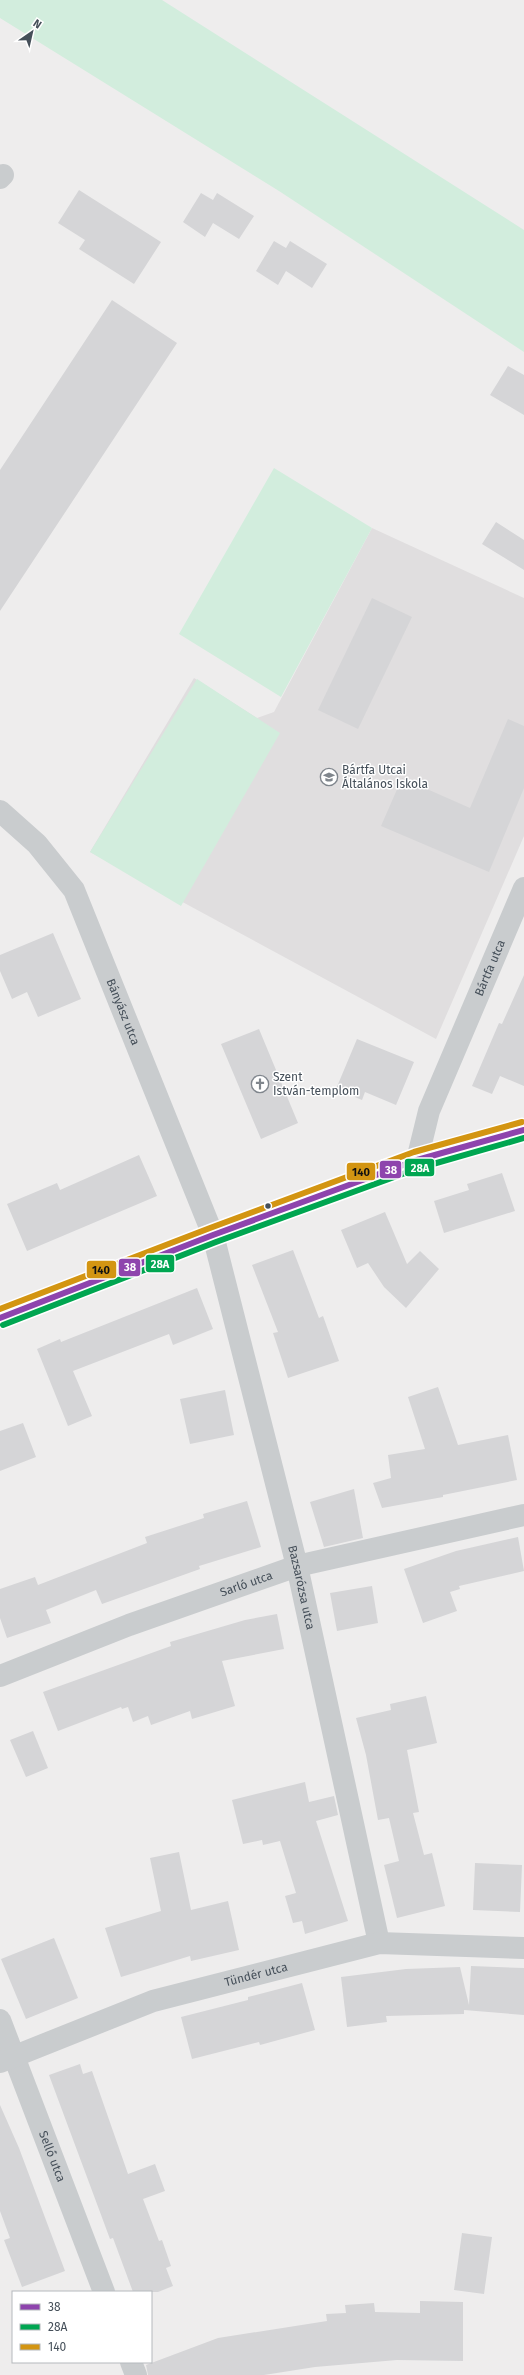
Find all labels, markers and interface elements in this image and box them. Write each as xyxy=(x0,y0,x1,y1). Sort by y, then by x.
north arrow xyxy=(12,12,52,52)
text: N xyxy=(31,17,44,32)
place label: Bártfa Utcai Általános Iskola xyxy=(342,763,428,791)
school or university icon: Bártfa Utcai Általános Iskola xyxy=(319,767,339,787)
street label: Bártfa utca xyxy=(472,938,508,998)
street label: Bányász utca xyxy=(103,977,143,1047)
place label: Szent István-templom xyxy=(273,1070,359,1098)
church icon: Szent István-templom xyxy=(250,1074,270,1094)
line badge: 28A xyxy=(404,1158,435,1177)
line badge: 38 xyxy=(379,1160,402,1179)
line badge: 140 xyxy=(346,1162,376,1181)
text: 28A xyxy=(411,1162,430,1175)
text: 38 xyxy=(384,1164,398,1177)
text: 140 xyxy=(352,1166,370,1179)
unlabelled marker xyxy=(263,1201,273,1211)
line badge: 28A xyxy=(145,1254,175,1273)
line badge: 38 xyxy=(118,1258,141,1277)
text: 28A xyxy=(151,1258,170,1271)
line badge: 140 xyxy=(86,1260,117,1279)
text: 38 xyxy=(123,1261,137,1274)
text: 140 xyxy=(92,1264,110,1277)
street label: Bazsarózsa utca xyxy=(285,1544,318,1631)
street label: Sarló utca xyxy=(218,1568,274,1599)
street label: Tündér utca xyxy=(223,1960,289,1989)
street label: Sellő utca xyxy=(36,2129,68,2184)
legend xyxy=(12,2291,152,2363)
text: 38 xyxy=(48,2300,61,2314)
text: 28A xyxy=(48,2320,68,2334)
text: 140 xyxy=(48,2340,67,2354)

